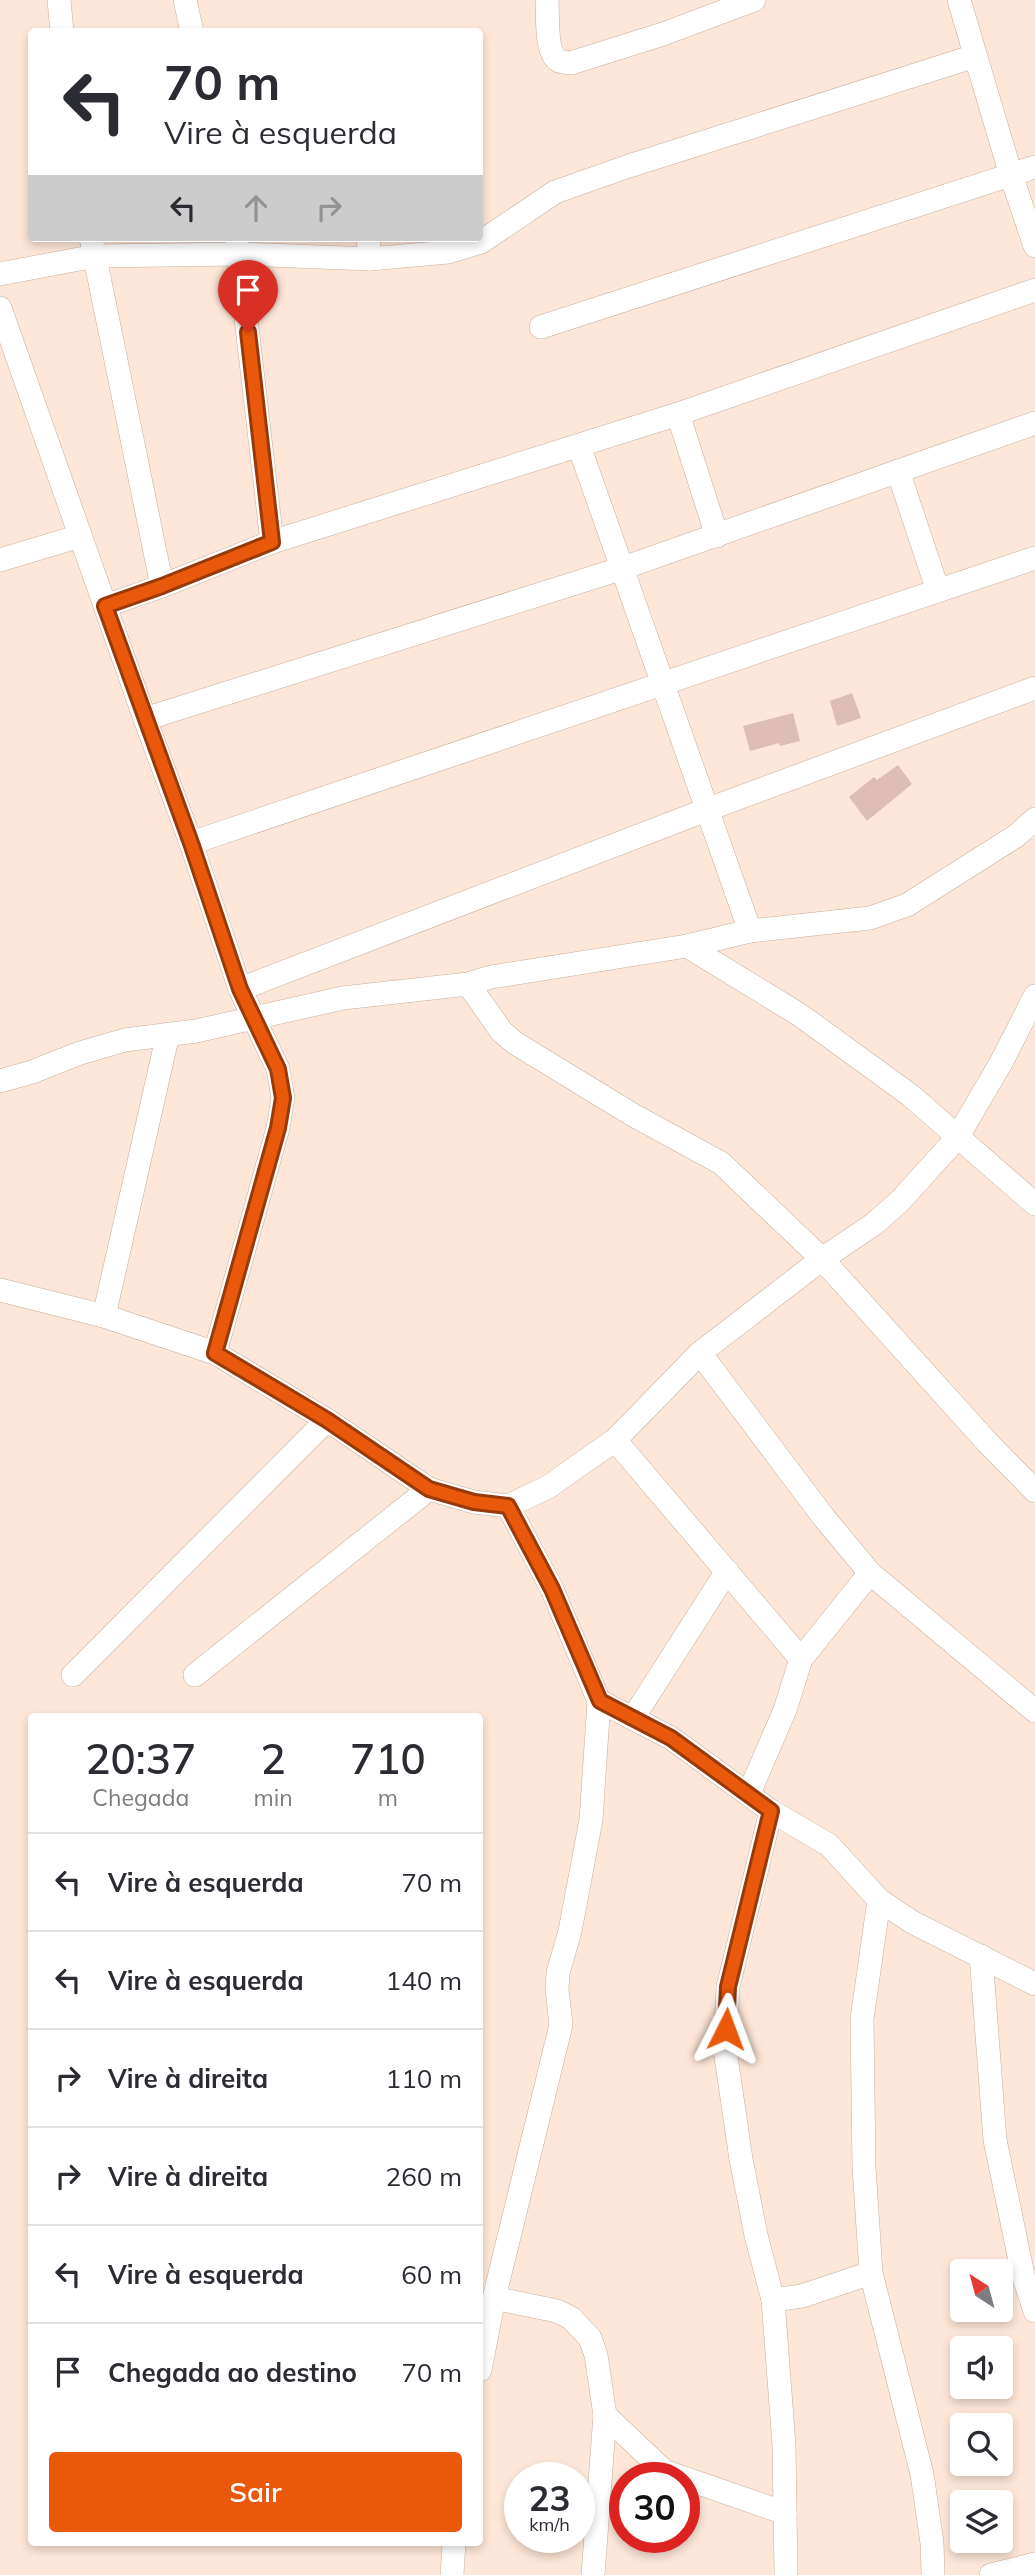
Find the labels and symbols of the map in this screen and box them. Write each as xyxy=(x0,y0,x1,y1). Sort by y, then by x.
pin xyxy=(218,260,278,332)
position arrow xyxy=(689,1992,763,2066)
north arrow xyxy=(950,2259,1013,2322)
speed limit sign: 30 xyxy=(609,2462,700,2553)

